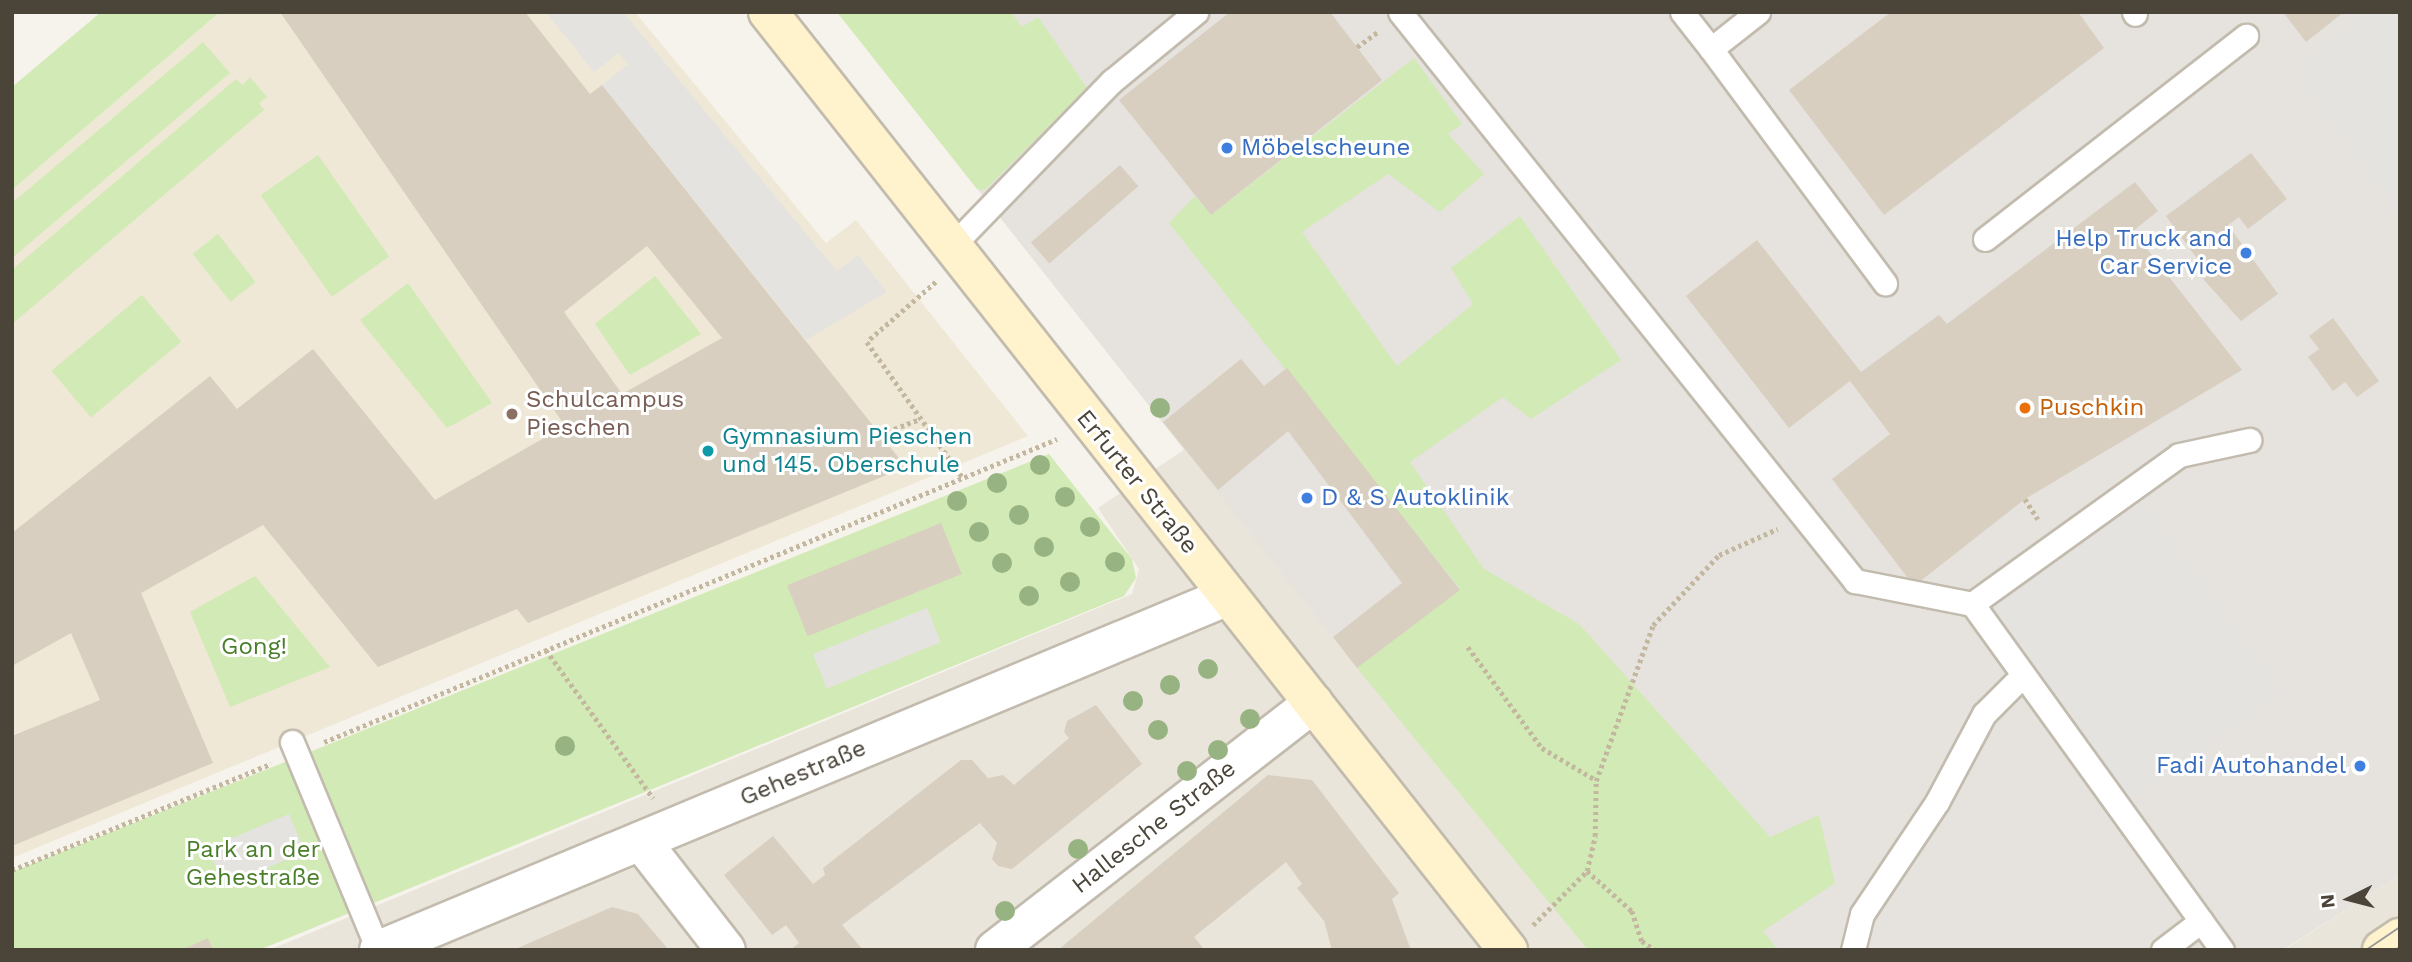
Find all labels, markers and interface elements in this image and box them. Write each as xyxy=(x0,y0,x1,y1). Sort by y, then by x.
place label: Möbelscheune xyxy=(1241,134,1410,162)
marker: Möbelscheune xyxy=(1219,140,1235,156)
place label: Help Truck and Car Service xyxy=(2054,225,2232,281)
marker: Help Truck and Car Service xyxy=(2238,245,2254,261)
place label: Schulcampus Pieschen xyxy=(526,386,684,442)
place label: Puschkin xyxy=(2039,394,2144,422)
marker: Puschkin xyxy=(2017,400,2033,416)
street label: Erfurter Straße xyxy=(1070,404,1204,560)
marker: Schulcampus Pieschen xyxy=(504,406,520,422)
place label: Gymnasium Pieschen und 145. Oberschule xyxy=(722,423,972,479)
marker: Gymnasium Pieschen und 145. Oberschule xyxy=(700,443,716,459)
place label: D & S Autoklinik xyxy=(1321,484,1510,512)
marker: D & S Autoklinik xyxy=(1299,490,1315,506)
park label: Gong! xyxy=(221,633,287,661)
street label: Gehestraße xyxy=(736,734,870,812)
place label: Fadi Autohandel xyxy=(2155,752,2346,780)
street label: Hallesche Straße xyxy=(1066,754,1242,900)
marker: Fadi Autohandel xyxy=(2352,758,2368,774)
park label: Park an der Gehestraße xyxy=(185,836,321,892)
north arrow xyxy=(2314,864,2384,934)
text: N xyxy=(2315,893,2340,909)

